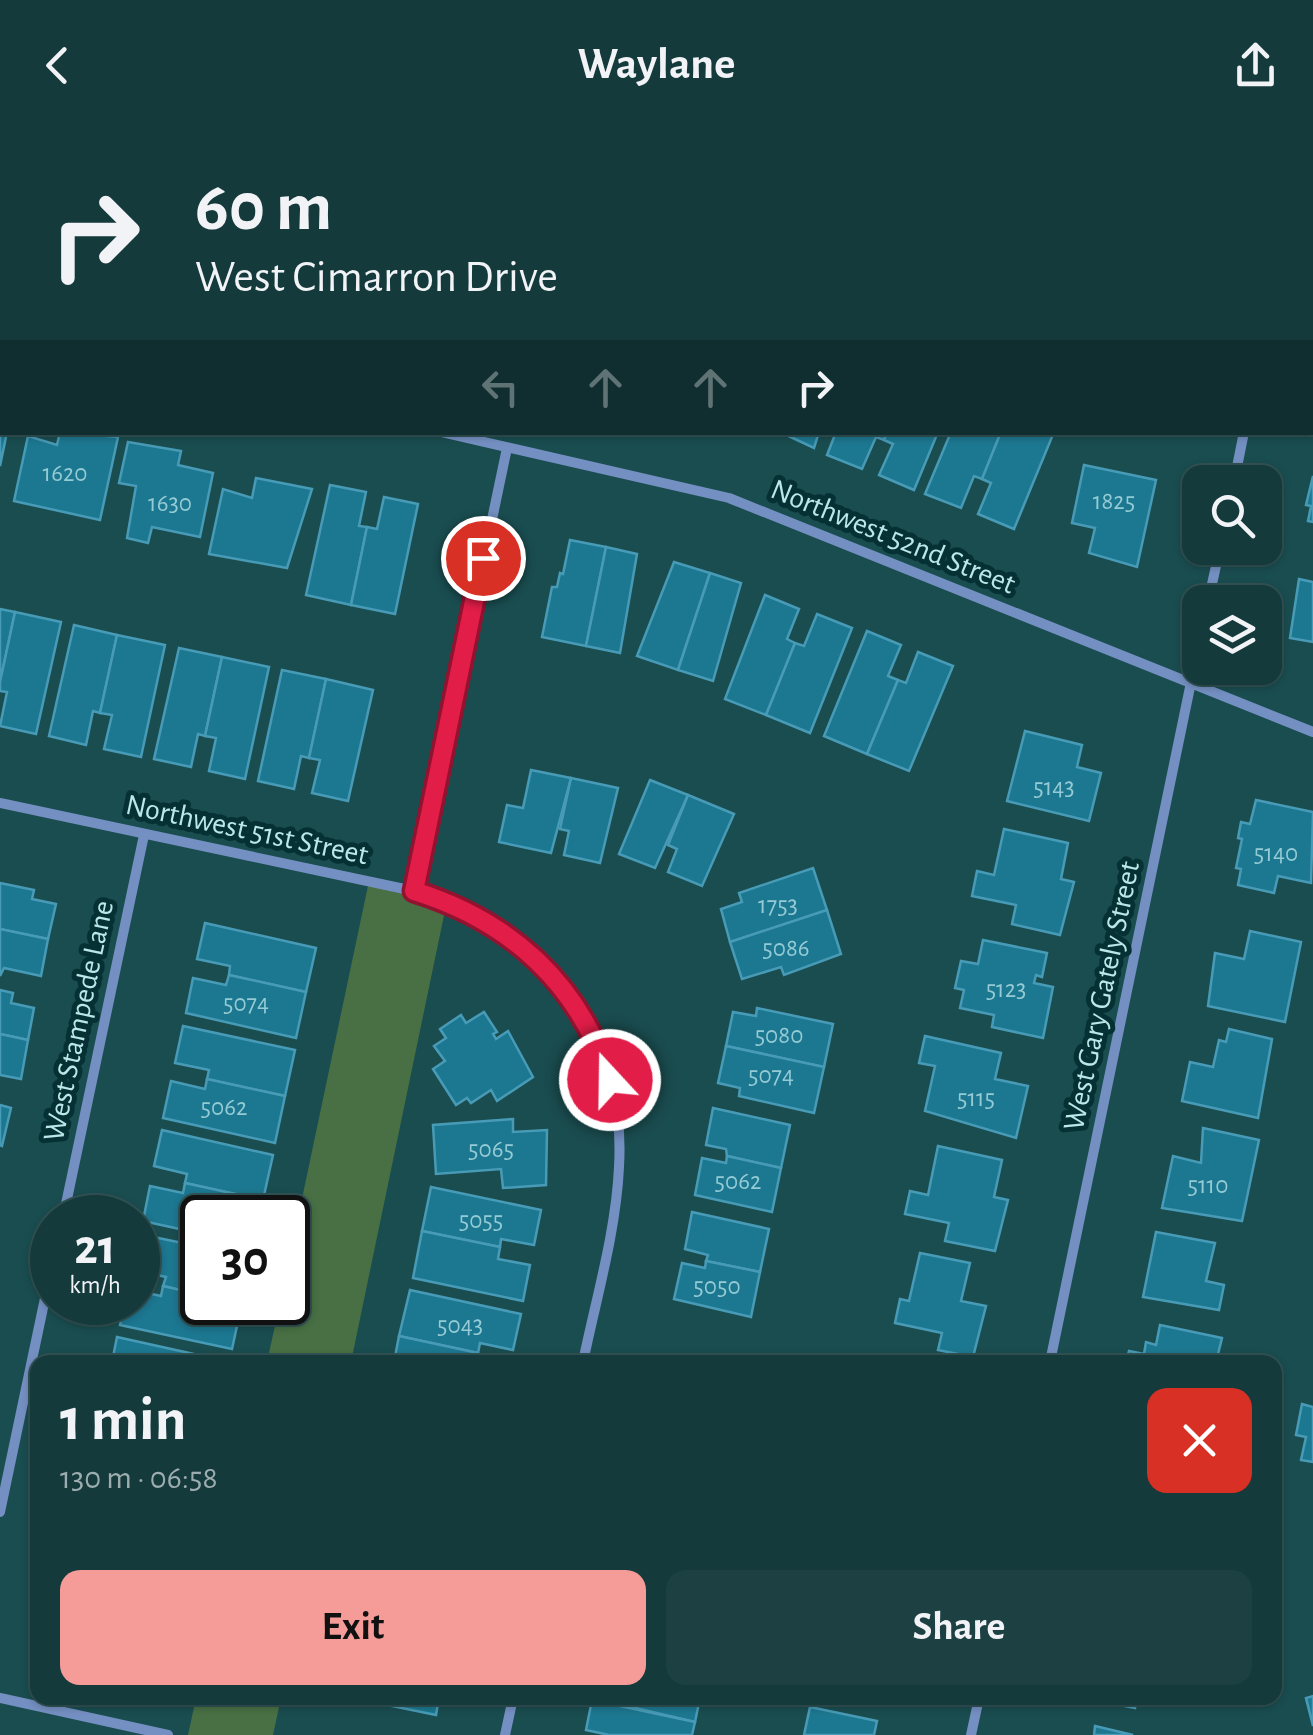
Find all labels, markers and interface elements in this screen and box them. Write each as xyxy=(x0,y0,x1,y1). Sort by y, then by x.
icon: back xyxy=(30,38,85,93)
icon: share xyxy=(1228,38,1283,93)
text: Waylane xyxy=(578,42,735,87)
icon: right xyxy=(30,170,160,300)
text: 60 m xyxy=(195,173,332,243)
text: West Cimarron Drive xyxy=(195,255,558,300)
icon: left xyxy=(473,360,528,415)
icon: ahead xyxy=(578,360,633,415)
icon: ahead xyxy=(683,360,738,415)
icon: right xyxy=(788,360,843,415)
house number: 1620 xyxy=(43,461,87,486)
map controls xyxy=(1182,465,1282,685)
button: search xyxy=(1182,465,1282,565)
street label: Northwest 52nd Street xyxy=(767,474,1020,600)
house number: 1825 xyxy=(1093,489,1135,514)
house number: 1630 xyxy=(148,491,192,516)
pin xyxy=(441,516,526,601)
icon: arrive xyxy=(456,531,511,586)
button: layers xyxy=(1182,585,1282,685)
house number: 5143 xyxy=(1033,775,1075,800)
street label: Northwest 51st Street xyxy=(123,790,371,870)
house number: 5140 xyxy=(1254,841,1298,866)
street label: West Gary Gately Street xyxy=(1059,858,1145,1133)
house number: 1753 xyxy=(758,893,798,918)
street label: West Stampede Lane xyxy=(39,898,119,1144)
house number: 5086 xyxy=(762,936,810,961)
house number: 5123 xyxy=(986,977,1026,1002)
house number: 5074 xyxy=(223,991,269,1016)
house number: 5080 xyxy=(755,1023,803,1048)
position arrow xyxy=(558,1028,662,1132)
house number: 5074 xyxy=(748,1063,794,1088)
house number: 5115 xyxy=(957,1086,995,1111)
house number: 5062 xyxy=(201,1095,247,1120)
house number: 5065 xyxy=(468,1137,514,1162)
house number: 5062 xyxy=(715,1169,761,1194)
house number: 5110 xyxy=(1188,1173,1228,1198)
speed limit sign: 30 xyxy=(180,1195,310,1325)
house number: 5055 xyxy=(459,1208,503,1233)
text: 21 xyxy=(74,1223,116,1273)
text: km/h xyxy=(69,1273,121,1298)
house number: 5050 xyxy=(693,1274,741,1299)
house number: 5043 xyxy=(437,1313,483,1338)
button: close xyxy=(1147,1388,1252,1493)
text: 1 min xyxy=(60,1391,186,1451)
text: 130 m · 06:58 xyxy=(60,1462,218,1494)
button: Exit xyxy=(60,1570,646,1685)
button: Share xyxy=(666,1570,1252,1685)

